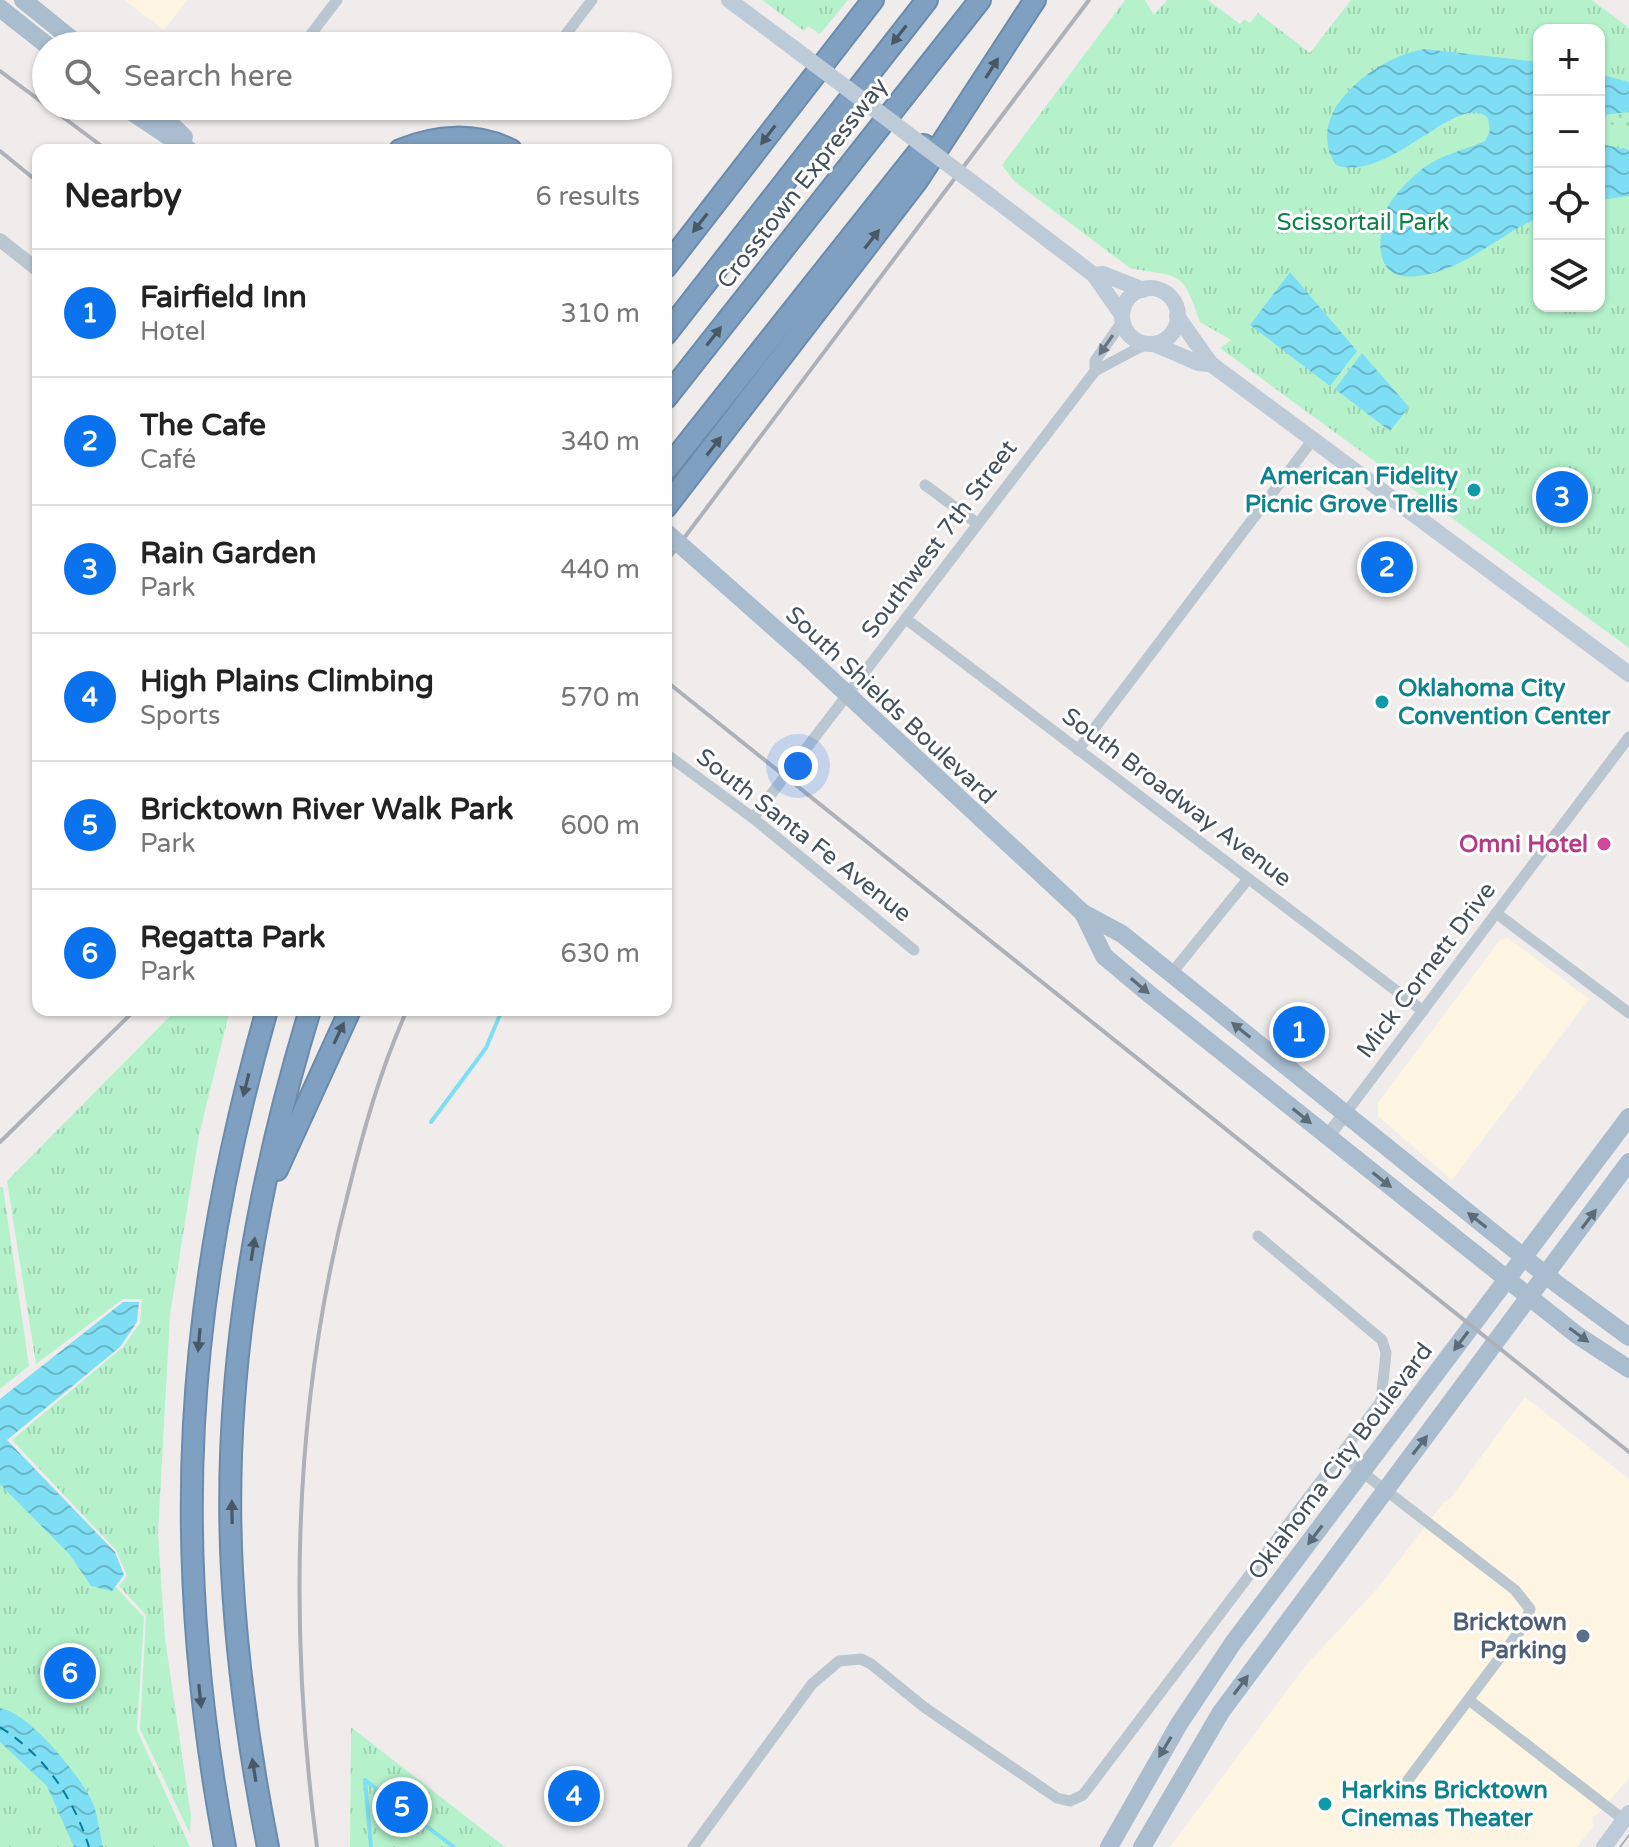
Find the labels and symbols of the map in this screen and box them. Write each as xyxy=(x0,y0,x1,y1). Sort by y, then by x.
one-way arrow xyxy=(891,25,908,45)
one-way arrow xyxy=(985,57,999,79)
street label: Crosstown Expressway xyxy=(711,72,894,295)
one-way arrow xyxy=(760,124,776,145)
park label: Scissortail Park xyxy=(1277,208,1449,237)
one-way arrow xyxy=(693,213,709,233)
one-way arrow xyxy=(863,229,880,250)
one-way arrow xyxy=(706,326,722,346)
one-way arrow xyxy=(1099,335,1114,356)
street label: Southwest 7th Street xyxy=(855,435,1023,644)
one-way arrow xyxy=(705,436,721,456)
place label: American Fidelity Picnic Grove Trellis xyxy=(1245,462,1458,519)
pin: 3 xyxy=(1536,467,1588,527)
marker: American Fidelity Picnic Grove Trellis xyxy=(1465,481,1483,499)
pin: 2 xyxy=(1361,537,1413,597)
street label: South Shields Boulevard xyxy=(780,600,1002,810)
place label: Oklahoma City Convention Center xyxy=(1398,674,1611,731)
marker: Oklahoma City Convention Center xyxy=(1373,693,1391,711)
street label: South Broadway Avenue xyxy=(1056,702,1297,893)
street label: South Santa Fe Avenue xyxy=(690,742,917,928)
your location xyxy=(778,746,818,786)
place label: Omni Hotel xyxy=(1459,830,1588,859)
marker: Omni Hotel xyxy=(1595,835,1613,853)
street label: Mick Cornett Drive xyxy=(1351,877,1502,1064)
one-way arrow xyxy=(1129,977,1149,994)
pin: 1 xyxy=(1273,1002,1325,1062)
one-way arrow xyxy=(332,1022,346,1045)
one-way arrow xyxy=(1231,1022,1251,1039)
one-way arrow xyxy=(240,1073,252,1098)
one-way arrow xyxy=(1292,1108,1312,1124)
one-way arrow xyxy=(1372,1171,1392,1187)
one-way arrow xyxy=(1580,1209,1596,1229)
one-way arrow xyxy=(1467,1212,1487,1228)
one-way arrow xyxy=(247,1236,260,1261)
one-way arrow xyxy=(1568,1327,1589,1342)
one-way arrow xyxy=(193,1328,206,1353)
one-way arrow xyxy=(1454,1331,1470,1351)
street label: Oklahoma City Boulevard xyxy=(1242,1337,1439,1585)
one-way arrow xyxy=(1411,1435,1427,1455)
one-way arrow xyxy=(225,1499,238,1524)
one-way arrow xyxy=(1307,1525,1323,1545)
place label: Bricktown Parking xyxy=(1452,1608,1567,1665)
marker: Bricktown Parking xyxy=(1574,1627,1592,1645)
pin: 6 xyxy=(44,1643,96,1703)
one-way arrow xyxy=(1233,1675,1249,1695)
one-way arrow xyxy=(194,1684,207,1709)
one-way arrow xyxy=(1158,1736,1172,1758)
one-way arrow xyxy=(247,1757,259,1782)
pin: 4 xyxy=(548,1766,600,1826)
place label: Harkins Bricktown Cinemas Theater xyxy=(1341,1776,1548,1833)
pin: 5 xyxy=(376,1777,428,1837)
marker: Harkins Bricktown Cinemas Theater xyxy=(1316,1795,1334,1813)

